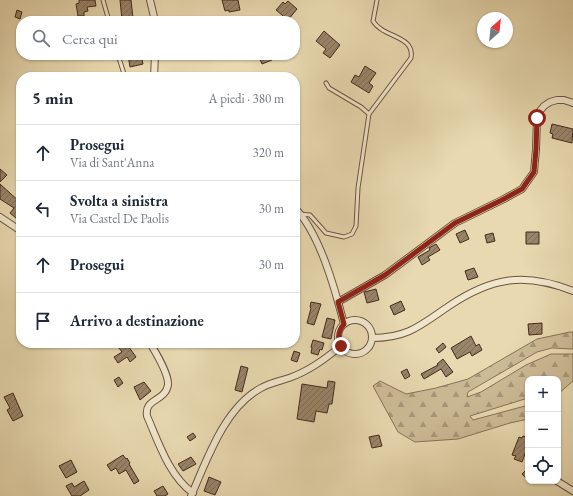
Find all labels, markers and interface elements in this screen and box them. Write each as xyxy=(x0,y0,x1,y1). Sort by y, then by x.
north arrow xyxy=(477,12,513,48)
search box xyxy=(16,16,300,60)
icon: search xyxy=(30,27,52,49)
text: Cerca qui xyxy=(62,29,118,48)
text: 5 min xyxy=(32,87,73,109)
text: A piedi · 380 m xyxy=(209,90,284,107)
route start xyxy=(528,109,546,127)
text: Prosegui xyxy=(70,135,125,154)
icon: ahead xyxy=(32,142,54,164)
text: 320 m xyxy=(253,144,284,161)
text: Via di Sant'Anna xyxy=(70,154,155,171)
text: Svolta a sinistra xyxy=(70,191,168,210)
icon: left xyxy=(32,198,54,220)
text: 30 m xyxy=(259,200,284,217)
text: Via Castel De Paolis xyxy=(70,210,169,227)
icon: ahead xyxy=(32,254,54,276)
text: Prosegui xyxy=(70,255,125,274)
text: 30 m xyxy=(259,256,284,273)
icon: arrive xyxy=(32,310,54,332)
text: Arrivo a destinazione xyxy=(70,311,204,330)
route end xyxy=(332,337,350,355)
map controls xyxy=(525,376,561,484)
button: + xyxy=(525,376,561,412)
button: − xyxy=(525,412,561,448)
button: locate xyxy=(525,448,561,484)

